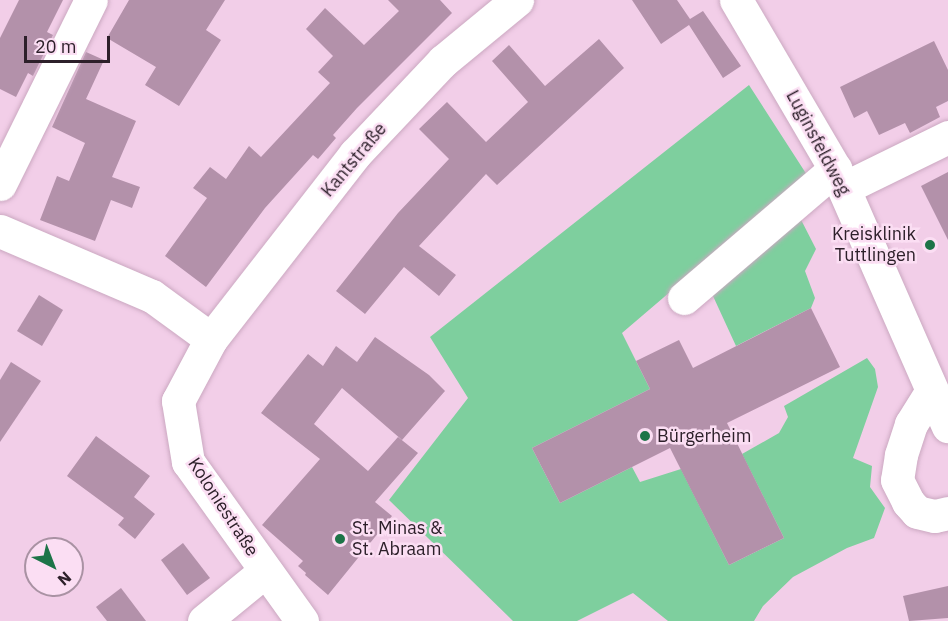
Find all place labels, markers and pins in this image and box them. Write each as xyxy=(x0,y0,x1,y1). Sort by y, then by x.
place label: Kreisklinik Tuttlingen xyxy=(832,224,916,266)
marker: Kreisklinik Tuttlingen xyxy=(921,236,939,254)
place label: Bürgerheim xyxy=(657,425,751,447)
marker: Bürgerheim xyxy=(638,429,652,443)
place label: St. Minas & St. Abraam xyxy=(352,518,442,560)
marker: St. Minas & St. Abraam xyxy=(333,532,347,546)

